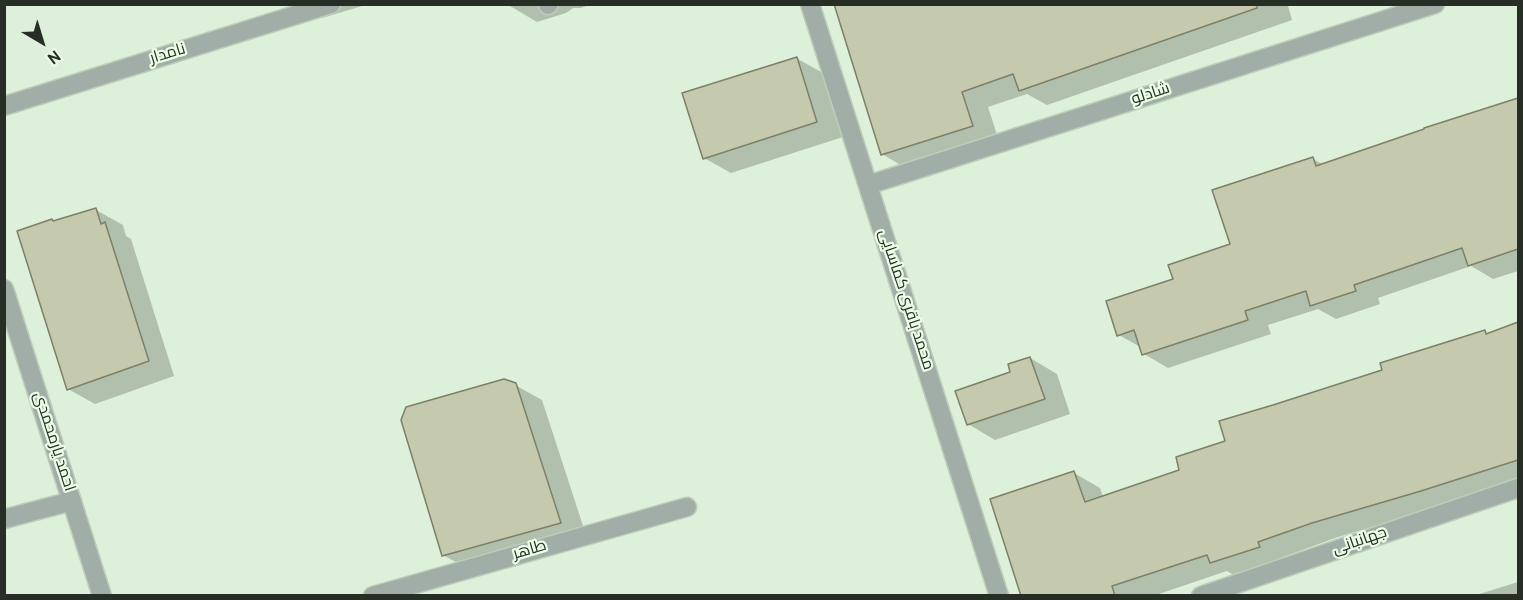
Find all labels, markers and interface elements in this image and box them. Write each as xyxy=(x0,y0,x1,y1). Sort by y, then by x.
north arrow xyxy=(12,12,72,72)
street label: نامدار xyxy=(148,41,188,69)
text: N xyxy=(42,45,64,68)
street label: شادلو xyxy=(1129,80,1173,110)
street label: محمد باقری کماسایی xyxy=(873,227,937,373)
street label: احمد یارمحمدی xyxy=(28,390,78,494)
street label: جهانبانی xyxy=(1330,524,1390,560)
street label: طاهر xyxy=(511,537,549,565)

